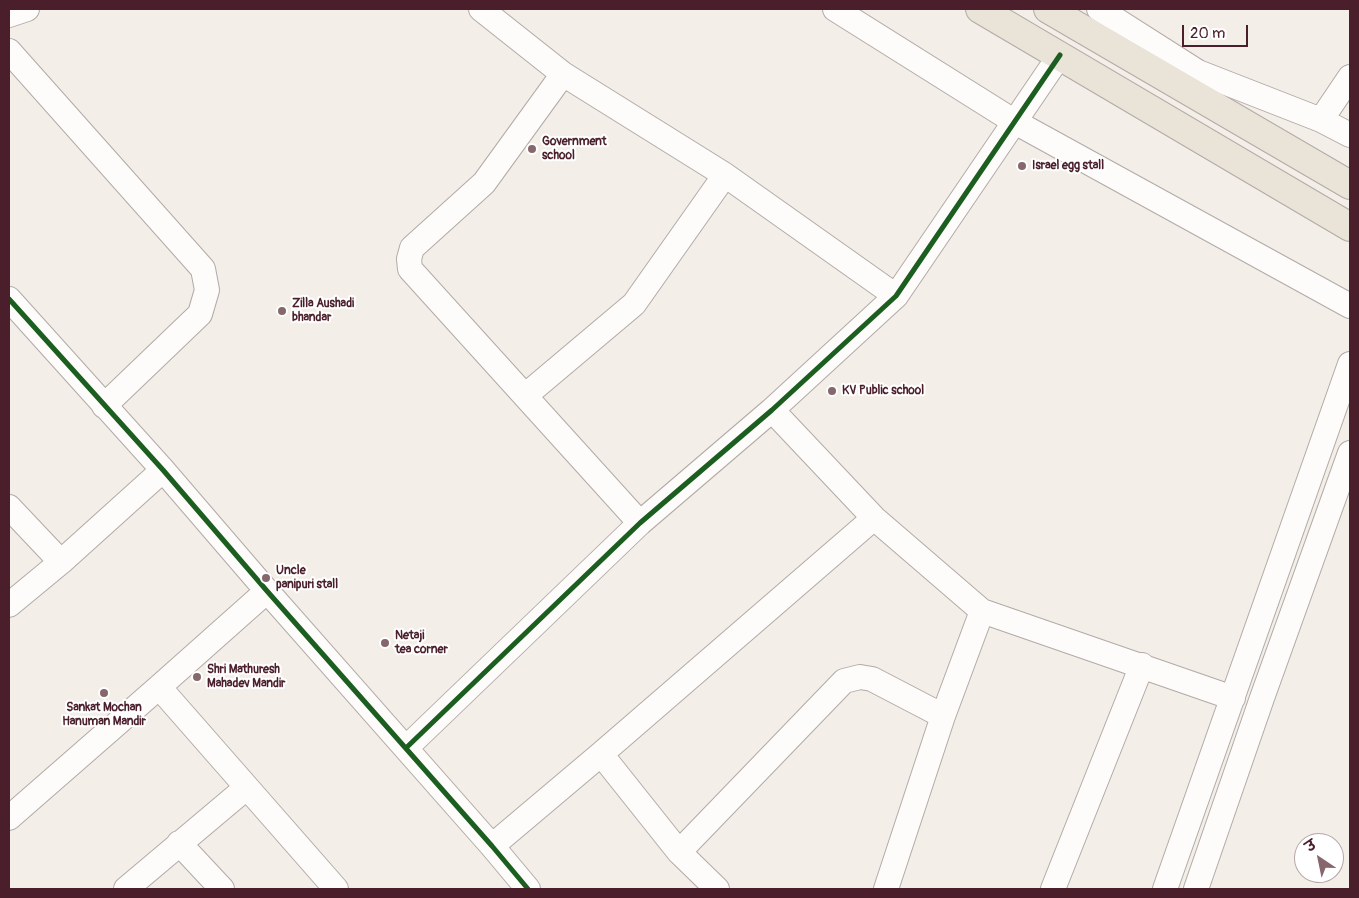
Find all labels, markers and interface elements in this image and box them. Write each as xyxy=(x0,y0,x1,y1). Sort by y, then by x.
scale bar xyxy=(1184,15,1250,47)
text: 20 m xyxy=(1190,24,1225,43)
place label: Government school xyxy=(542,135,607,163)
marker: Government school xyxy=(526,143,538,155)
place label: Israel egg stall xyxy=(1032,159,1104,173)
marker: Israel egg stall xyxy=(1016,160,1028,172)
place label: Zilla Aushadi bhandar xyxy=(292,297,354,325)
marker: Zilla Aushadi bhandar xyxy=(276,305,288,317)
place label: KV Public school xyxy=(842,384,924,398)
marker: KV Public school xyxy=(826,385,838,397)
place label: Uncle panipuri stall xyxy=(276,564,338,592)
marker: Uncle panipuri stall xyxy=(260,572,272,584)
place label: Netaji tea corner xyxy=(395,629,448,657)
marker: Netaji tea corner xyxy=(379,637,391,649)
place label: Shri Mathuresh Mahadev Mandir xyxy=(207,663,285,691)
marker: Shri Mathuresh Mahadev Mandir xyxy=(191,671,203,683)
marker: Sankat Mochan Hanuman Mandir xyxy=(98,687,110,699)
place label: Sankat Mochan Hanuman Mandir xyxy=(62,701,146,729)
north arrow xyxy=(1294,833,1344,883)
text: उ xyxy=(1302,836,1320,856)

